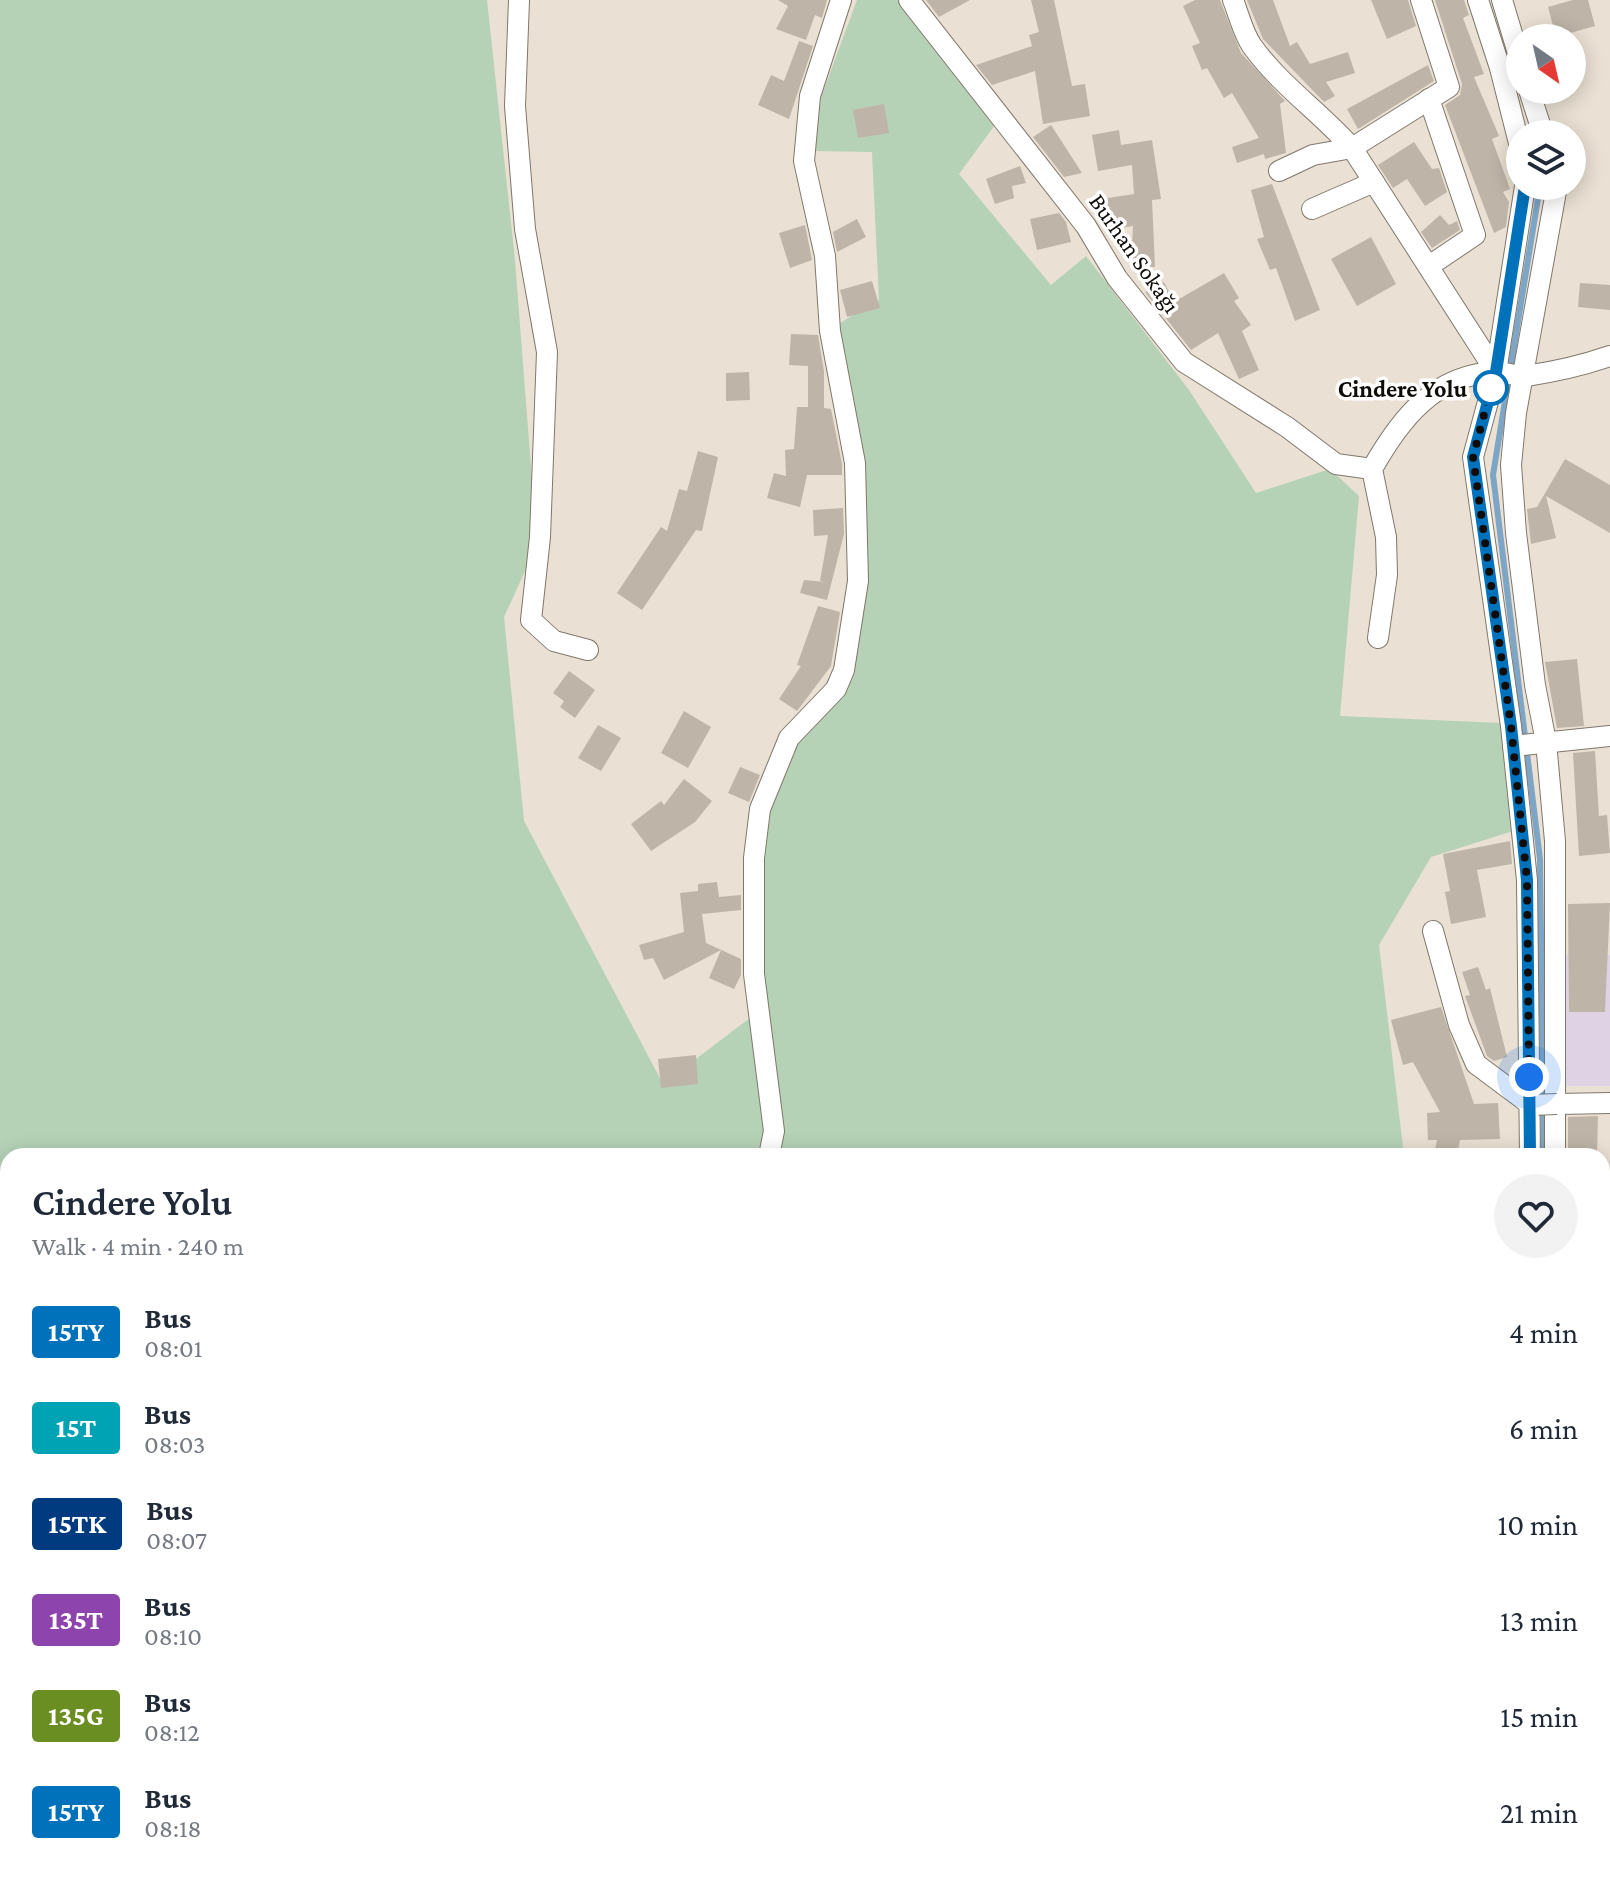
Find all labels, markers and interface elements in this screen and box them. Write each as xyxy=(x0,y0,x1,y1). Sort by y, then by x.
north arrow xyxy=(1506,24,1586,104)
map controls xyxy=(1506,24,1586,200)
button: layers xyxy=(1506,120,1586,200)
street label: Burhan Sokağı xyxy=(1084,188,1186,318)
marker: Cindere Yolu xyxy=(1474,371,1508,405)
place label: Cindere Yolu xyxy=(1338,375,1467,402)
your location xyxy=(1509,1057,1549,1097)
button: heart xyxy=(1494,1174,1578,1258)
text: Cindere Yolu xyxy=(32,1181,232,1223)
text: Walk · 4 min · 240 m xyxy=(32,1232,244,1261)
text: Bus xyxy=(144,1301,191,1334)
text: 15TY xyxy=(48,1316,104,1347)
text: 4 min xyxy=(1509,1316,1578,1349)
text: 08:01 xyxy=(144,1334,202,1363)
text: Bus xyxy=(144,1397,191,1430)
text: 15T xyxy=(56,1412,96,1443)
text: 6 min xyxy=(1509,1412,1578,1445)
text: 08:03 xyxy=(144,1430,205,1459)
text: Bus xyxy=(146,1493,193,1526)
text: 15TK xyxy=(48,1508,106,1539)
text: 10 min xyxy=(1497,1508,1578,1541)
text: 08:07 xyxy=(146,1526,207,1555)
text: Bus xyxy=(144,1589,191,1622)
text: 135T xyxy=(49,1604,103,1635)
text: 13 min xyxy=(1500,1604,1578,1637)
text: 08:10 xyxy=(144,1622,202,1651)
text: Bus xyxy=(144,1685,191,1718)
text: 135G xyxy=(48,1700,104,1731)
text: 15 min xyxy=(1500,1700,1578,1733)
text: 08:12 xyxy=(144,1718,200,1747)
text: Bus xyxy=(144,1781,191,1814)
text: 15TY xyxy=(48,1796,104,1827)
text: 21 min xyxy=(1500,1796,1578,1829)
text: 08:18 xyxy=(144,1814,202,1843)

